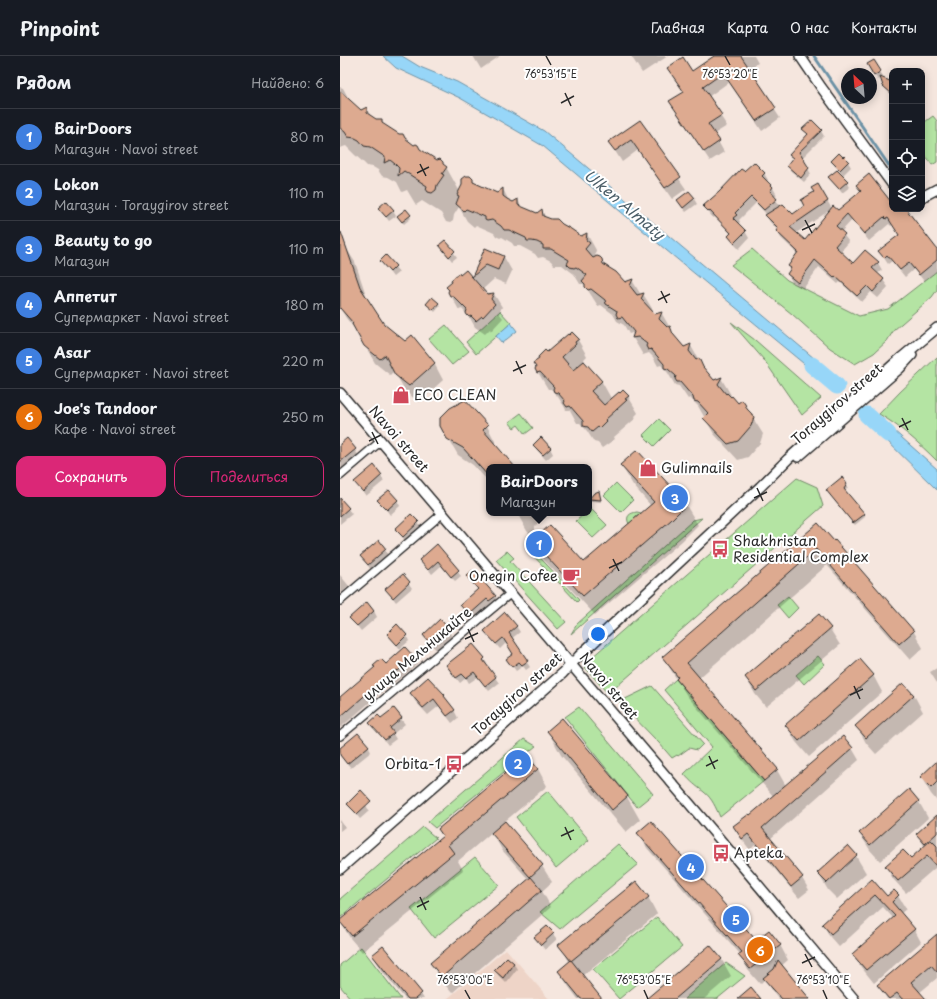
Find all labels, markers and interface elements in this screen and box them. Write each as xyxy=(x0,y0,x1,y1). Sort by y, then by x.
text: Pinpoint xyxy=(20,14,100,42)
text: Главная xyxy=(651,17,705,38)
text: Карта xyxy=(727,17,768,38)
text: О нас xyxy=(790,17,829,38)
text: Контакты xyxy=(851,17,917,38)
text: 76°53'15"E xyxy=(525,66,577,81)
text: 76°53'20"E xyxy=(702,66,758,81)
north arrow xyxy=(841,68,877,104)
map controls xyxy=(889,68,925,212)
button: + xyxy=(889,68,925,104)
text: Рядом xyxy=(16,69,71,95)
text: Найдено: 6 xyxy=(251,73,324,92)
button: − xyxy=(889,104,925,140)
text: BairDoors xyxy=(54,116,132,139)
text: 1 xyxy=(26,127,32,146)
text: 80 m xyxy=(290,127,324,146)
text: Магазин · Navoi street xyxy=(54,139,198,158)
button: locate xyxy=(889,140,925,176)
water label: Ulken Almaty xyxy=(580,163,671,245)
text: Lokon xyxy=(54,172,99,195)
button: layers xyxy=(889,176,925,212)
text: 2 xyxy=(24,183,34,202)
text: 110 m xyxy=(289,183,324,202)
text: Магазин · Toraygirov street xyxy=(54,195,229,214)
text: Beauty to go xyxy=(54,228,152,251)
text: 3 xyxy=(25,239,33,258)
text: 110 m xyxy=(289,239,324,258)
text: Магазин xyxy=(54,251,110,270)
text: Аппетит xyxy=(54,284,117,307)
text: 4 xyxy=(25,295,33,314)
text: 180 m xyxy=(285,295,324,314)
text: Супермаркет · Navoi street xyxy=(54,307,229,326)
text: Asar xyxy=(54,340,91,363)
text: 5 xyxy=(25,351,33,370)
text: 220 m xyxy=(282,351,324,370)
street label: Toraygirov street xyxy=(786,358,887,449)
text: Супермаркет · Navoi street xyxy=(54,363,229,382)
place label: ECO CLEAN xyxy=(414,384,496,405)
shop icon: ECO CLEAN xyxy=(391,385,411,405)
text: Joe's Tandoor xyxy=(54,396,157,419)
street label: Navoi street xyxy=(365,401,434,477)
text: 6 xyxy=(24,407,34,426)
text: 250 m xyxy=(282,407,324,426)
text: Кафе · Navoi street xyxy=(54,419,176,438)
button: Сохранить xyxy=(16,456,166,497)
button: Поделиться xyxy=(174,456,324,497)
place label: Gulimnails xyxy=(661,457,732,478)
shop icon: Gulimnails xyxy=(638,458,658,478)
popup xyxy=(486,464,592,516)
text: BairDoors xyxy=(500,469,578,492)
pin: 3 xyxy=(662,483,688,513)
text: Магазин xyxy=(500,492,556,511)
pin: 1 xyxy=(526,529,552,559)
place label: Shakhristan Residential Complex xyxy=(733,530,868,567)
bus stop icon: Shakhristan Residential Complex xyxy=(710,539,730,559)
place label: Onegin Cofee xyxy=(469,565,558,586)
cafe icon: Onegin Cofee xyxy=(561,566,581,586)
street label: улица Мельникайте xyxy=(358,601,476,706)
your location xyxy=(588,624,608,644)
street label: Toraygirov street xyxy=(467,647,567,740)
street label: Navoi street xyxy=(575,648,644,724)
pin: 2 xyxy=(505,748,531,778)
place label: Orbita-1 xyxy=(385,753,441,774)
bus stop icon: Orbita-1 xyxy=(444,754,464,774)
place label: Apteka xyxy=(734,842,783,863)
bus stop icon: Apteka xyxy=(711,843,731,863)
pin: 4 xyxy=(678,852,704,882)
pin: 5 xyxy=(723,904,749,934)
pin: 6 xyxy=(747,935,773,965)
text: 76°53'00"E xyxy=(437,972,493,987)
text: 76°53'05"E xyxy=(617,972,671,987)
text: 76°53'10"E xyxy=(797,972,849,987)

